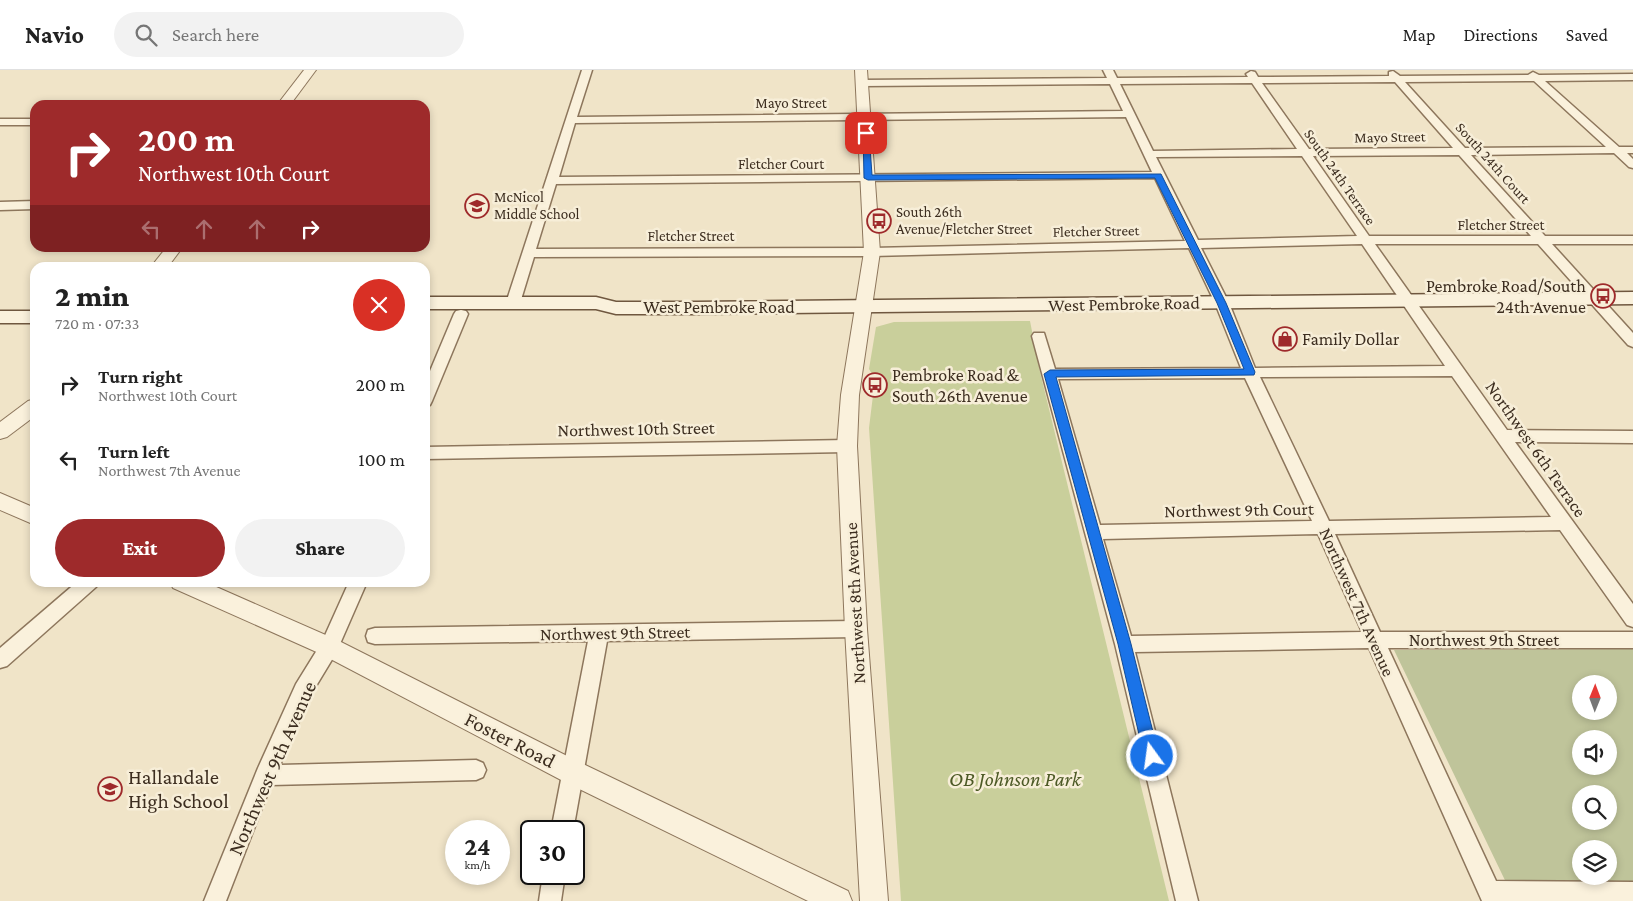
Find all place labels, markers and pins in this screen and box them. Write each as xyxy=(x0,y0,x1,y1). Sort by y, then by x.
pin xyxy=(845,112,887,154)
place label: McNicol Middle School xyxy=(494,189,580,222)
school or university icon: McNicol Middle School xyxy=(464,193,490,219)
place label: South 26th Avenue/Fletcher Street xyxy=(896,204,1033,237)
bus stop icon: South 26th Avenue/Fletcher Street xyxy=(866,208,892,234)
place label: Pembroke Road/South 24th Avenue xyxy=(1426,276,1586,317)
bus stop icon: Pembroke Road/South 24th Avenue xyxy=(1590,283,1616,309)
shop icon: Family Dollar xyxy=(1272,326,1298,352)
place label: Family Dollar xyxy=(1302,329,1400,349)
place label: Pembroke Road & South 26th Avenue xyxy=(892,365,1028,406)
bus stop icon: Pembroke Road & South 26th Avenue xyxy=(862,372,888,398)
place label: Hallandale High School xyxy=(128,765,229,813)
school or university icon: Hallandale High School xyxy=(97,776,123,802)

